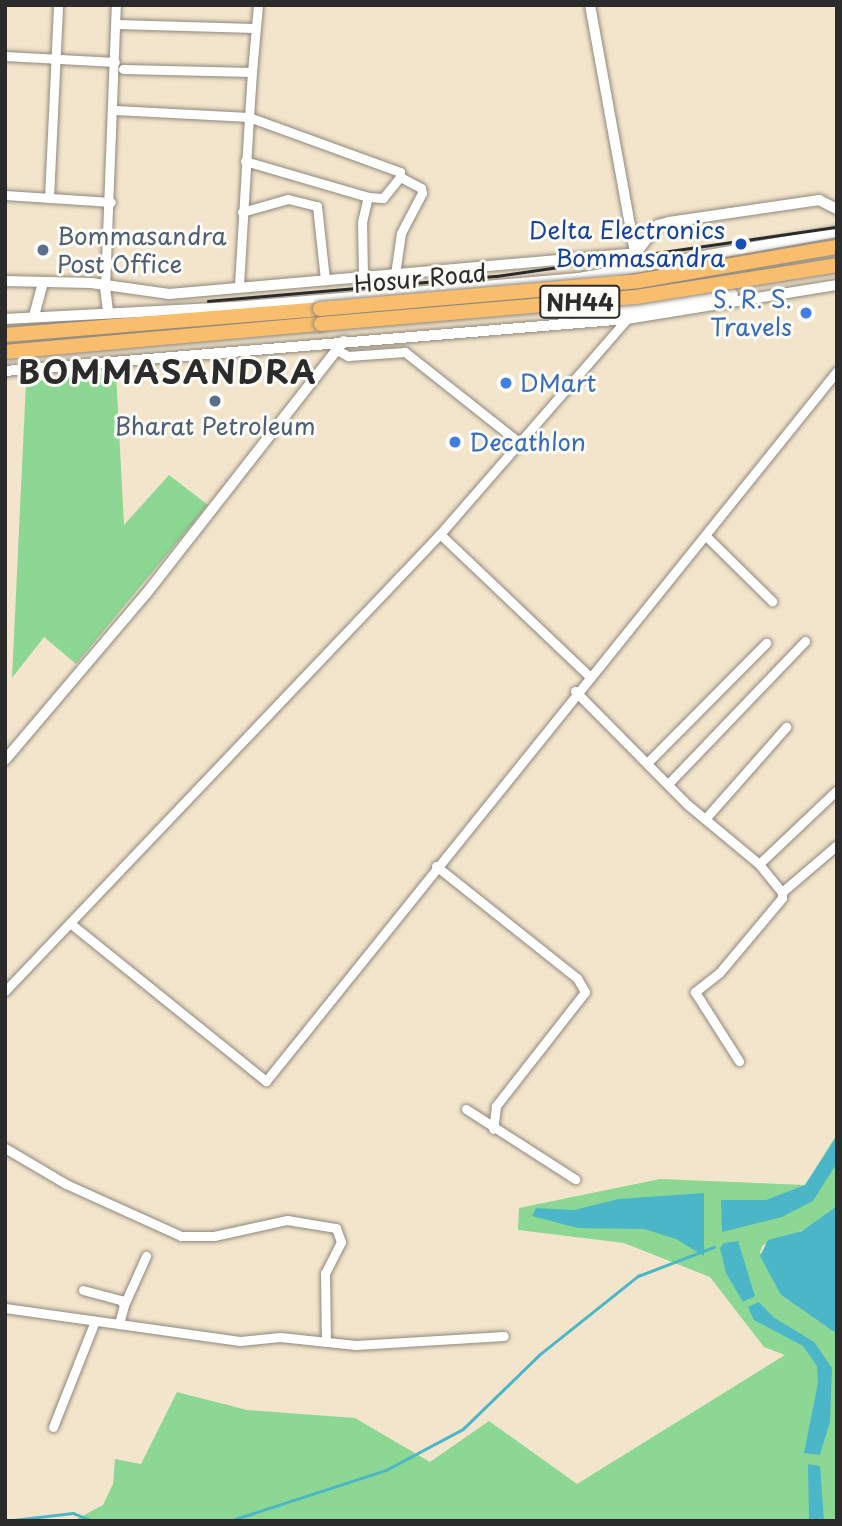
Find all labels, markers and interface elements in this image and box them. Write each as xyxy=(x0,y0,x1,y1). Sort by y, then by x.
place label: Delta Electronics Bommasandra xyxy=(529,216,725,272)
place label: Bommasandra Post Office xyxy=(57,222,227,278)
marker: Delta Electronics Bommasandra xyxy=(731,234,751,254)
marker: Bommasandra Post Office xyxy=(35,242,51,258)
street label: Hosur Road xyxy=(352,258,488,298)
road number: NH44 xyxy=(538,282,622,322)
place label: S. R. S. Travels xyxy=(710,285,792,341)
marker: S. R. S. Travels xyxy=(798,305,814,321)
district label: BOMMASANDRA xyxy=(20,352,316,390)
place label: DMart xyxy=(520,369,596,397)
marker: DMart xyxy=(498,375,514,391)
marker: Bharat Petroleum xyxy=(207,393,223,409)
place label: Bharat Petroleum xyxy=(114,412,316,440)
place label: Decathlon xyxy=(469,428,586,456)
marker: Decathlon xyxy=(447,434,463,450)

